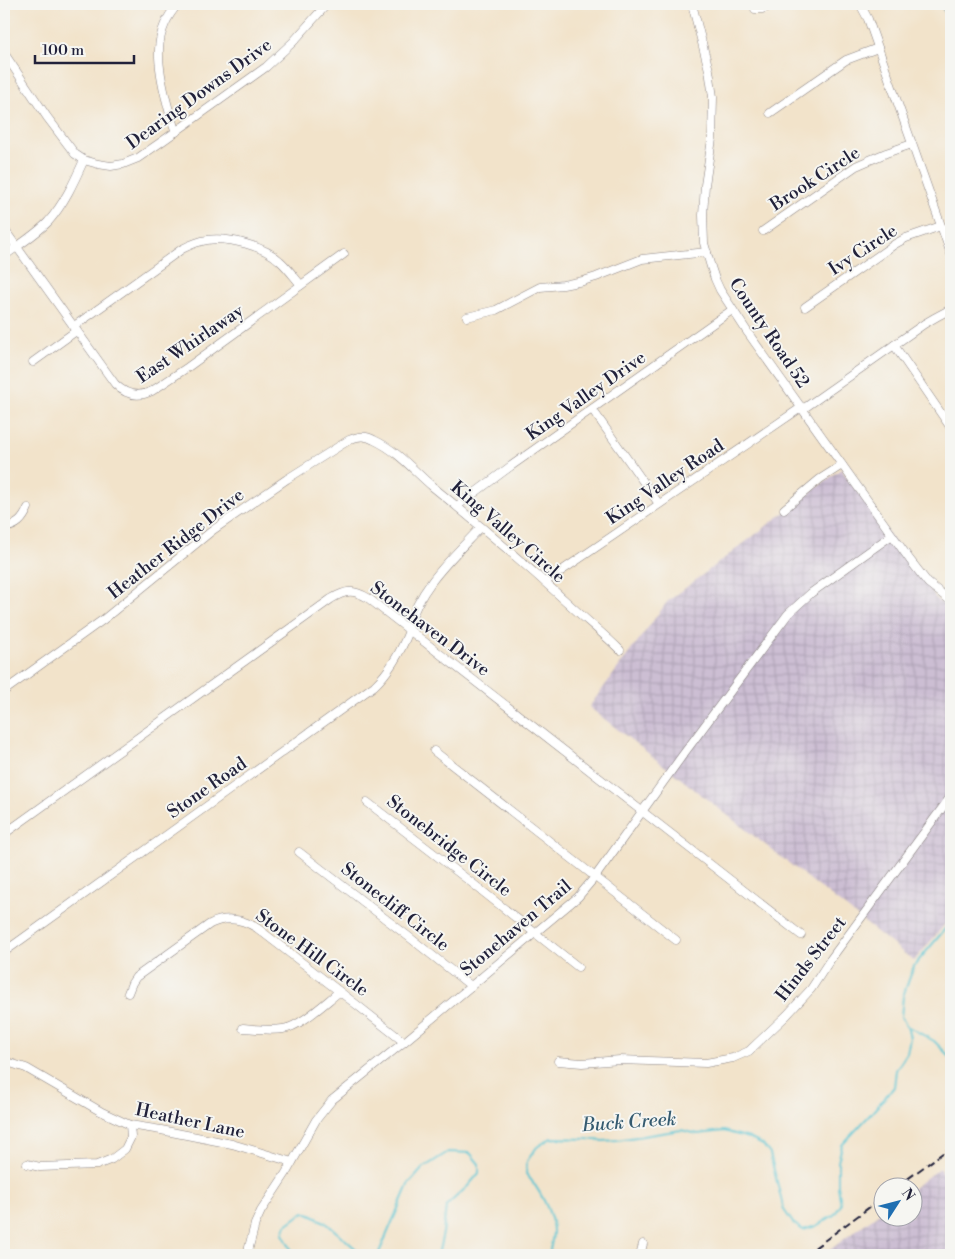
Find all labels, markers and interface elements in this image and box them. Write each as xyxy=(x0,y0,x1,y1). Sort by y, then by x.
scale bar xyxy=(35,32,134,64)
street label: Dearing Downs Drive xyxy=(122,33,276,155)
text: 100 m xyxy=(42,41,84,60)
street label: Brook Circle xyxy=(765,141,864,217)
street label: Ivy Circle xyxy=(824,219,902,281)
street label: County Road 52 xyxy=(724,274,814,392)
street label: East Whirlaway xyxy=(132,299,248,388)
street label: King Valley Drive xyxy=(522,346,650,446)
street label: King Valley Road xyxy=(602,434,729,530)
street label: King Valley Circle xyxy=(446,476,570,588)
street label: Heather Ridge Drive xyxy=(103,484,249,604)
street label: Stonehaven Drive xyxy=(366,576,494,682)
street label: Stone Road xyxy=(163,752,252,824)
street label: Stonebridge Circle xyxy=(382,790,516,902)
street label: Stonecliff Circle xyxy=(336,858,454,956)
street label: Stonehaven Trail xyxy=(456,874,577,981)
street label: Stone Hill Circle xyxy=(251,904,373,1002)
street label: Hinds Street xyxy=(771,911,852,1006)
street label: Heather Lane xyxy=(133,1098,247,1144)
water label: Buck Creek xyxy=(580,1107,677,1137)
north arrow xyxy=(872,1176,922,1226)
text: N xyxy=(897,1185,918,1205)

